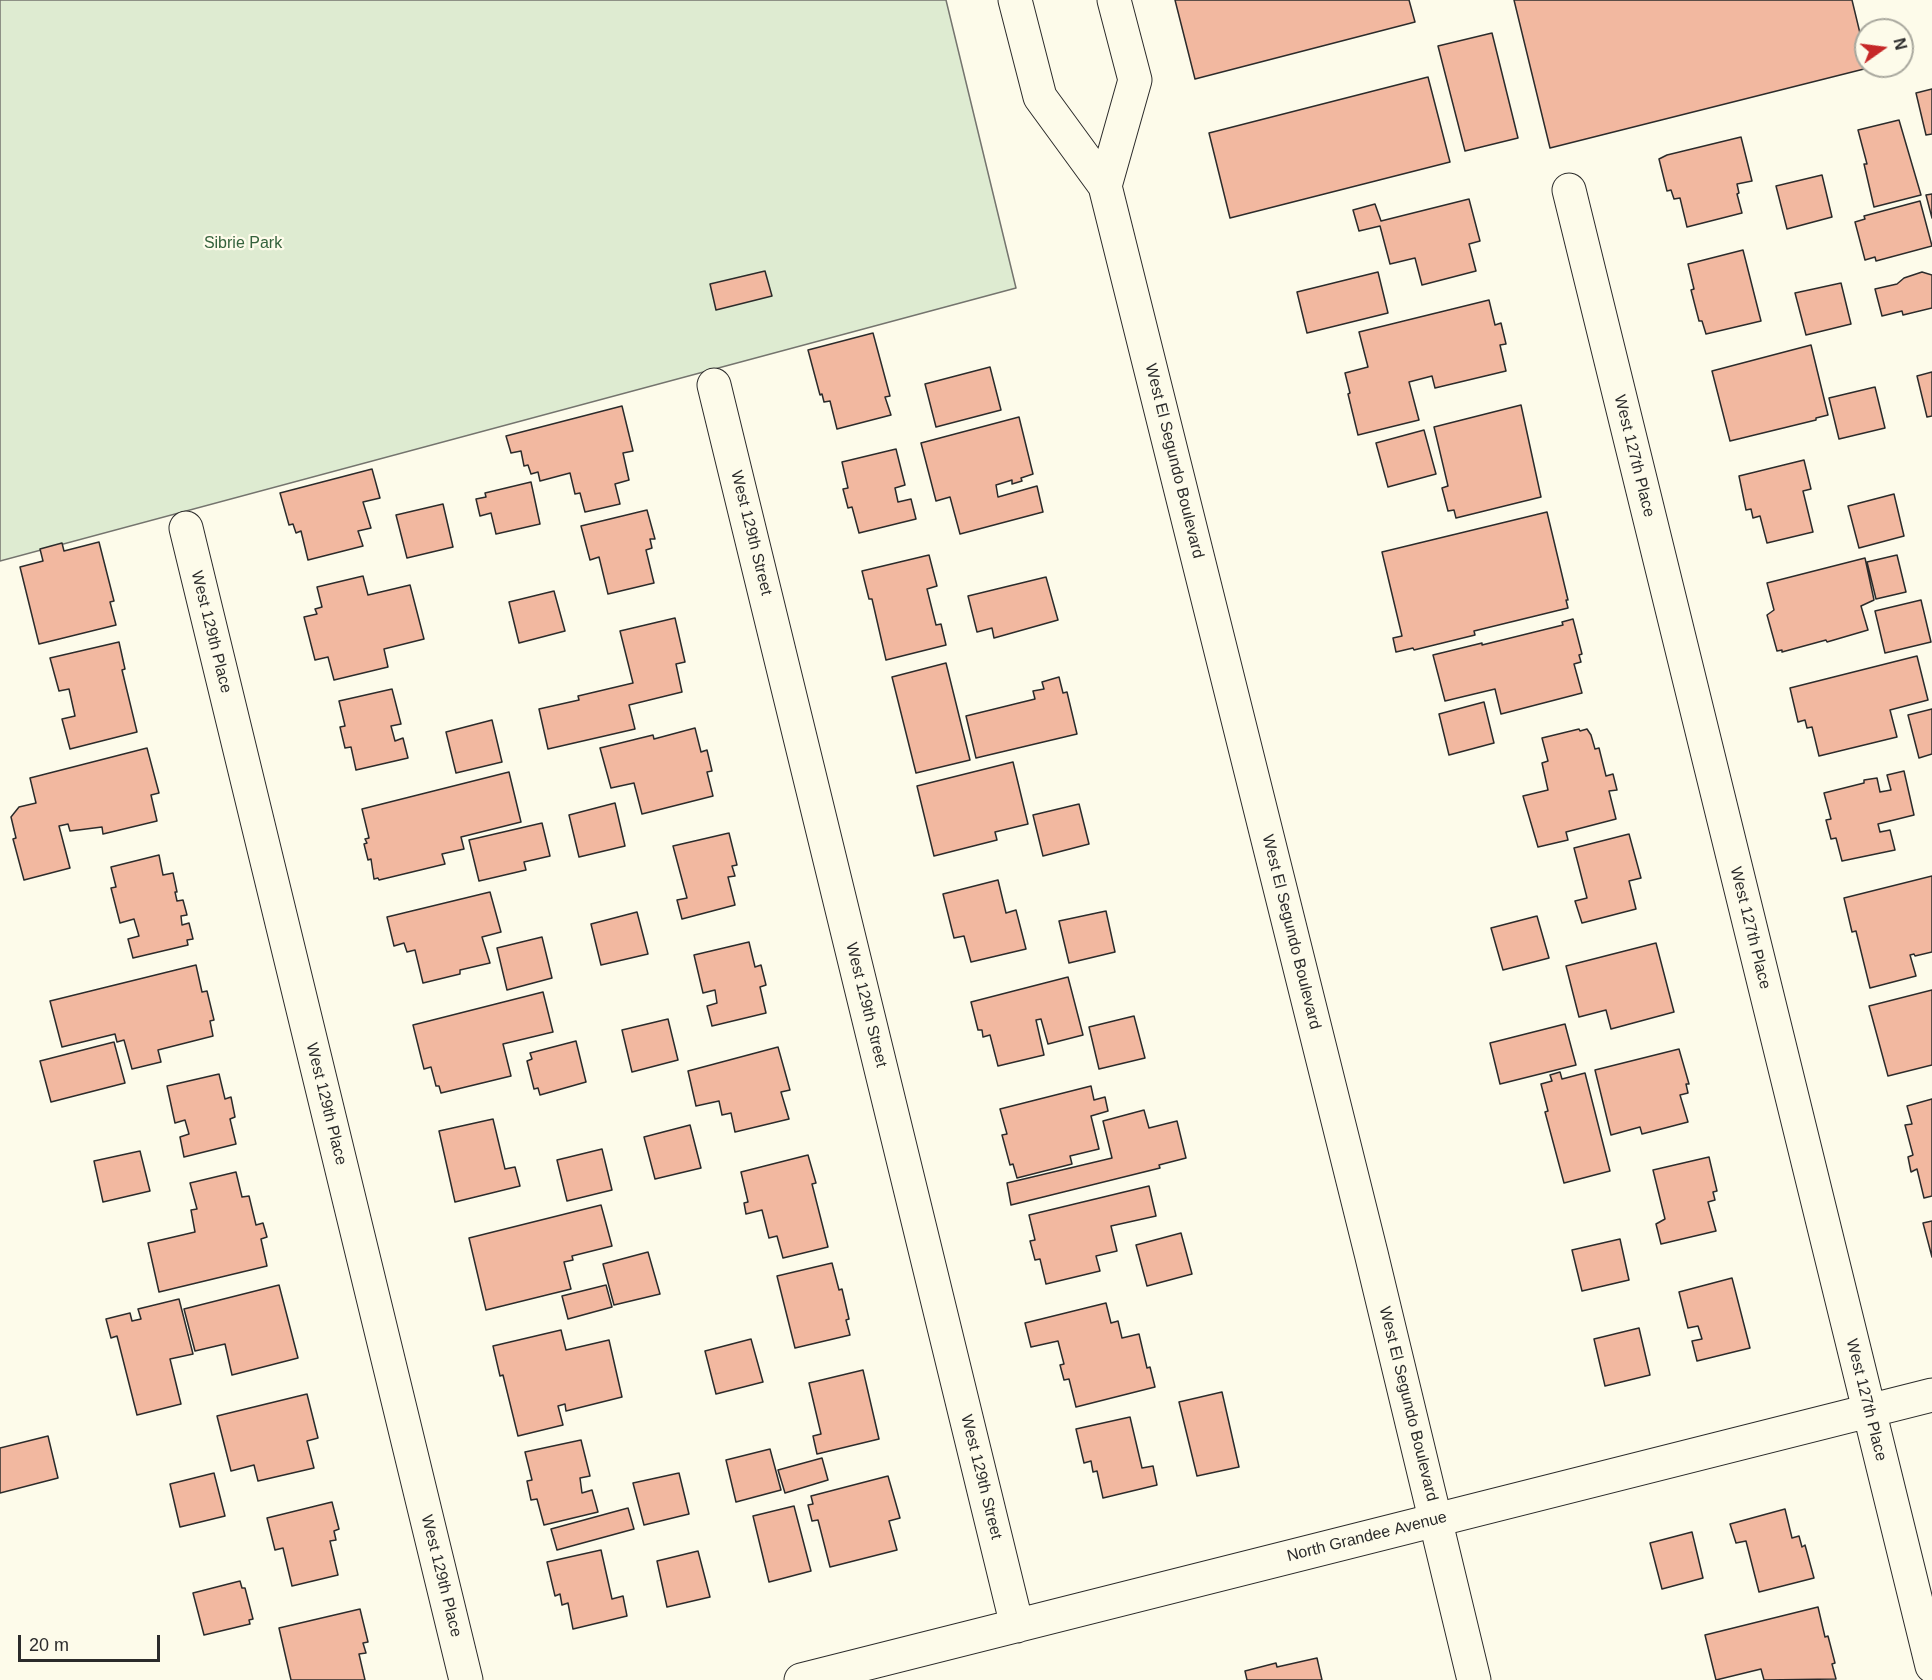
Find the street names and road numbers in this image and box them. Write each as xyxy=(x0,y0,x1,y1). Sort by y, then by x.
street label: West El Segundo Boulevard xyxy=(1141,362,1207,560)
street label: West 127th Place xyxy=(1610,393,1658,519)
street label: West 129th Street xyxy=(726,469,776,597)
street label: West 129th Place xyxy=(187,569,235,695)
street label: West El Segundo Boulevard xyxy=(1258,833,1324,1031)
street label: West 127th Place xyxy=(1726,865,1774,991)
street label: West 129th Street xyxy=(841,941,891,1069)
street label: West 129th Place xyxy=(302,1041,350,1167)
street label: West El Segundo Boulevard xyxy=(1375,1305,1441,1503)
street label: West 127th Place xyxy=(1842,1337,1890,1463)
street label: West 129th Street xyxy=(956,1413,1006,1541)
street label: North Grandee Avenue xyxy=(1285,1508,1449,1566)
street label: West 129th Place xyxy=(417,1513,465,1639)

